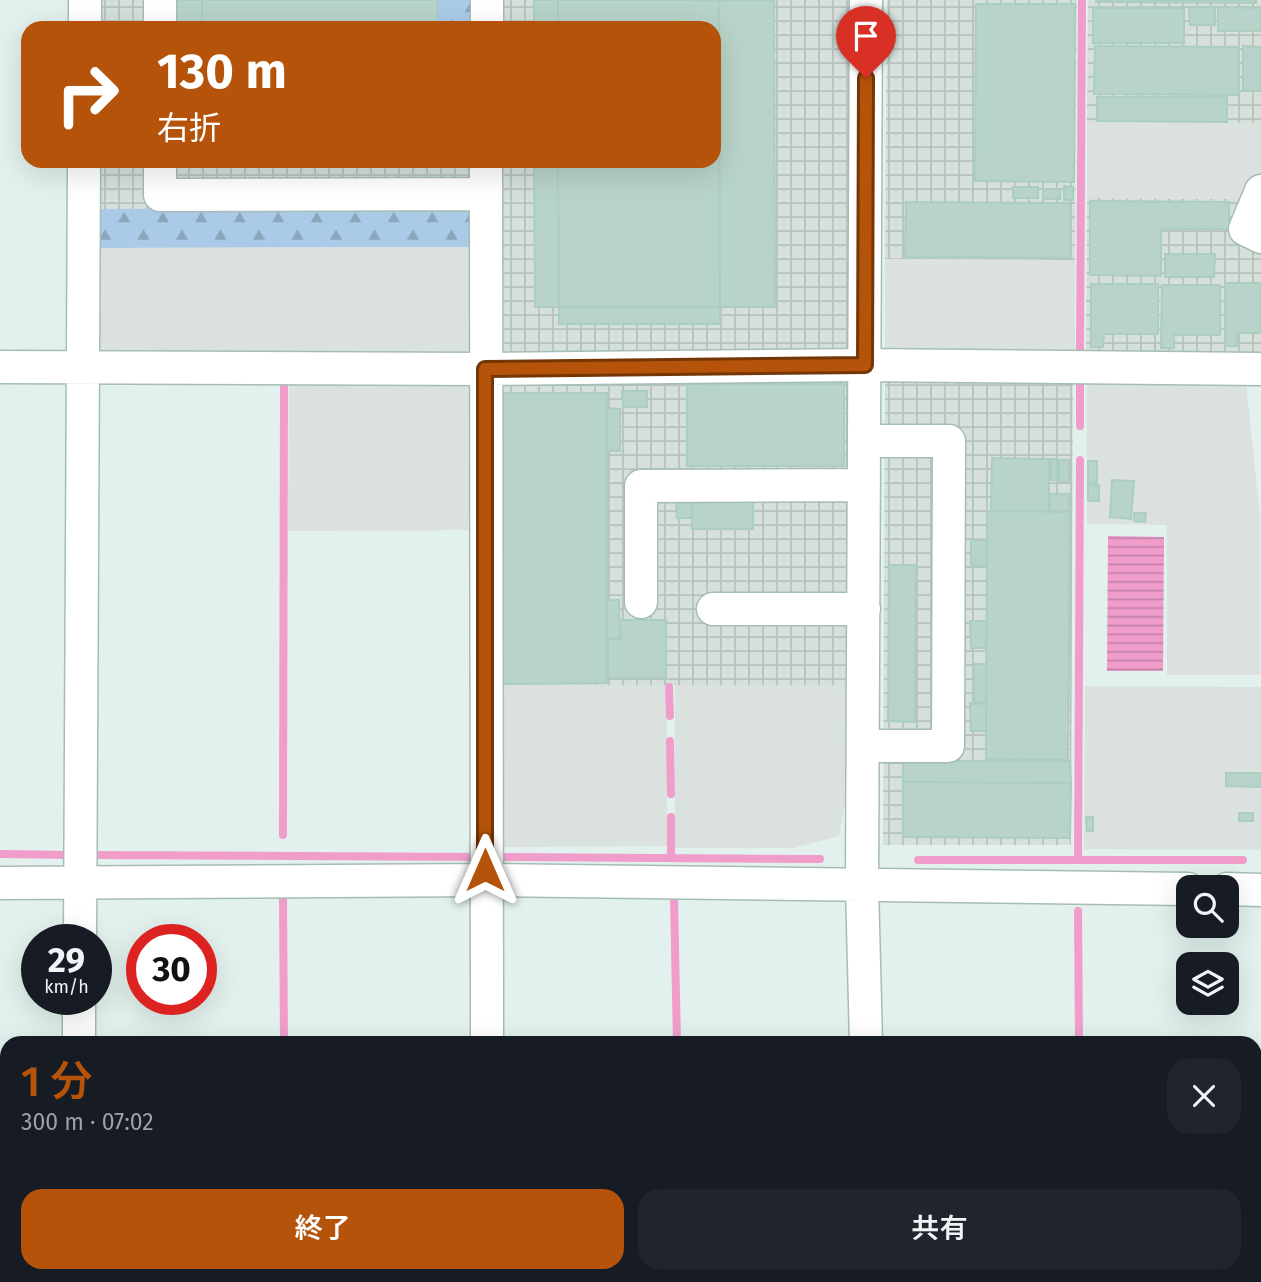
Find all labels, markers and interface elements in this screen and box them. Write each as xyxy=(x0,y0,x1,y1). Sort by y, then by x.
pin xyxy=(836,6,896,78)
icon: arrive xyxy=(847,17,885,55)
text: 130 m xyxy=(157,42,287,101)
icon: right xyxy=(42,49,133,140)
text: 右折 xyxy=(157,109,221,147)
position arrow xyxy=(448,833,522,907)
map controls xyxy=(1176,875,1239,1015)
button: search xyxy=(1176,875,1239,938)
speed limit sign: 30 xyxy=(126,924,217,1015)
text: 29 xyxy=(48,939,85,981)
button: layers xyxy=(1176,952,1239,1015)
text: km/h xyxy=(44,976,89,998)
text: 1 分 xyxy=(21,1057,92,1107)
button: close xyxy=(1167,1059,1241,1133)
text: 300 m · 07:02 xyxy=(21,1108,154,1136)
button: 終了 xyxy=(21,1189,624,1269)
button: 共有 xyxy=(638,1189,1241,1269)

